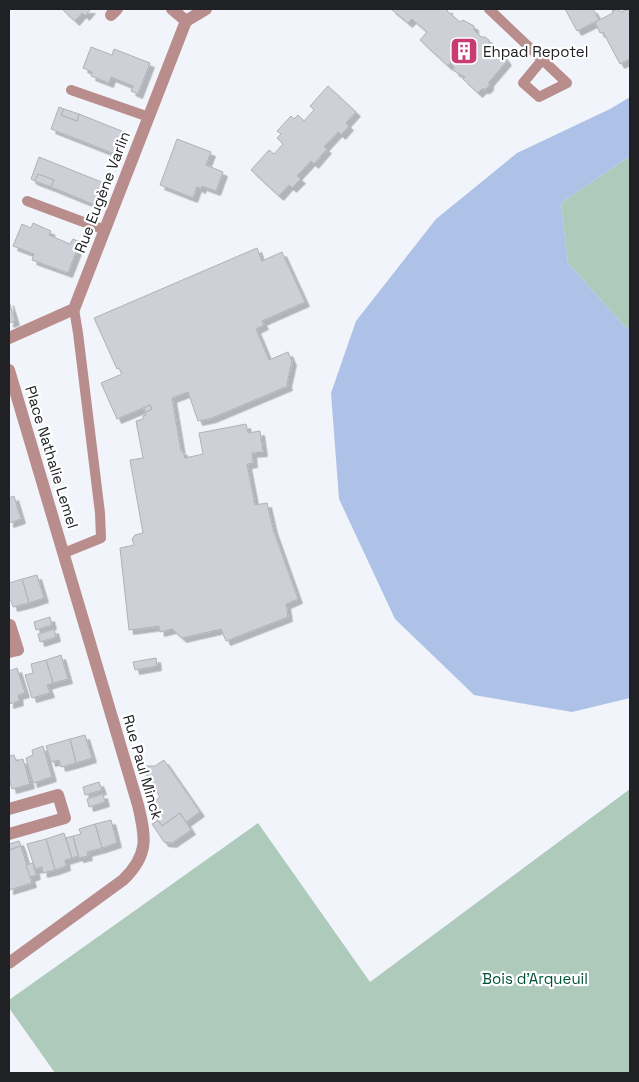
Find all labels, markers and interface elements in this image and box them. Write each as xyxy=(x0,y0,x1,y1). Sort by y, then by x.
building icon: Ehpad Repotel xyxy=(449,36,479,66)
place label: Ehpad Repotel xyxy=(483,42,588,61)
street label: Rue Eugène Varlin xyxy=(70,128,134,256)
street label: Place Nathalie Lemel xyxy=(21,383,83,531)
street label: Rue Paul Minck xyxy=(119,712,167,822)
park label: Bois d'Arqueuil xyxy=(482,969,588,988)

